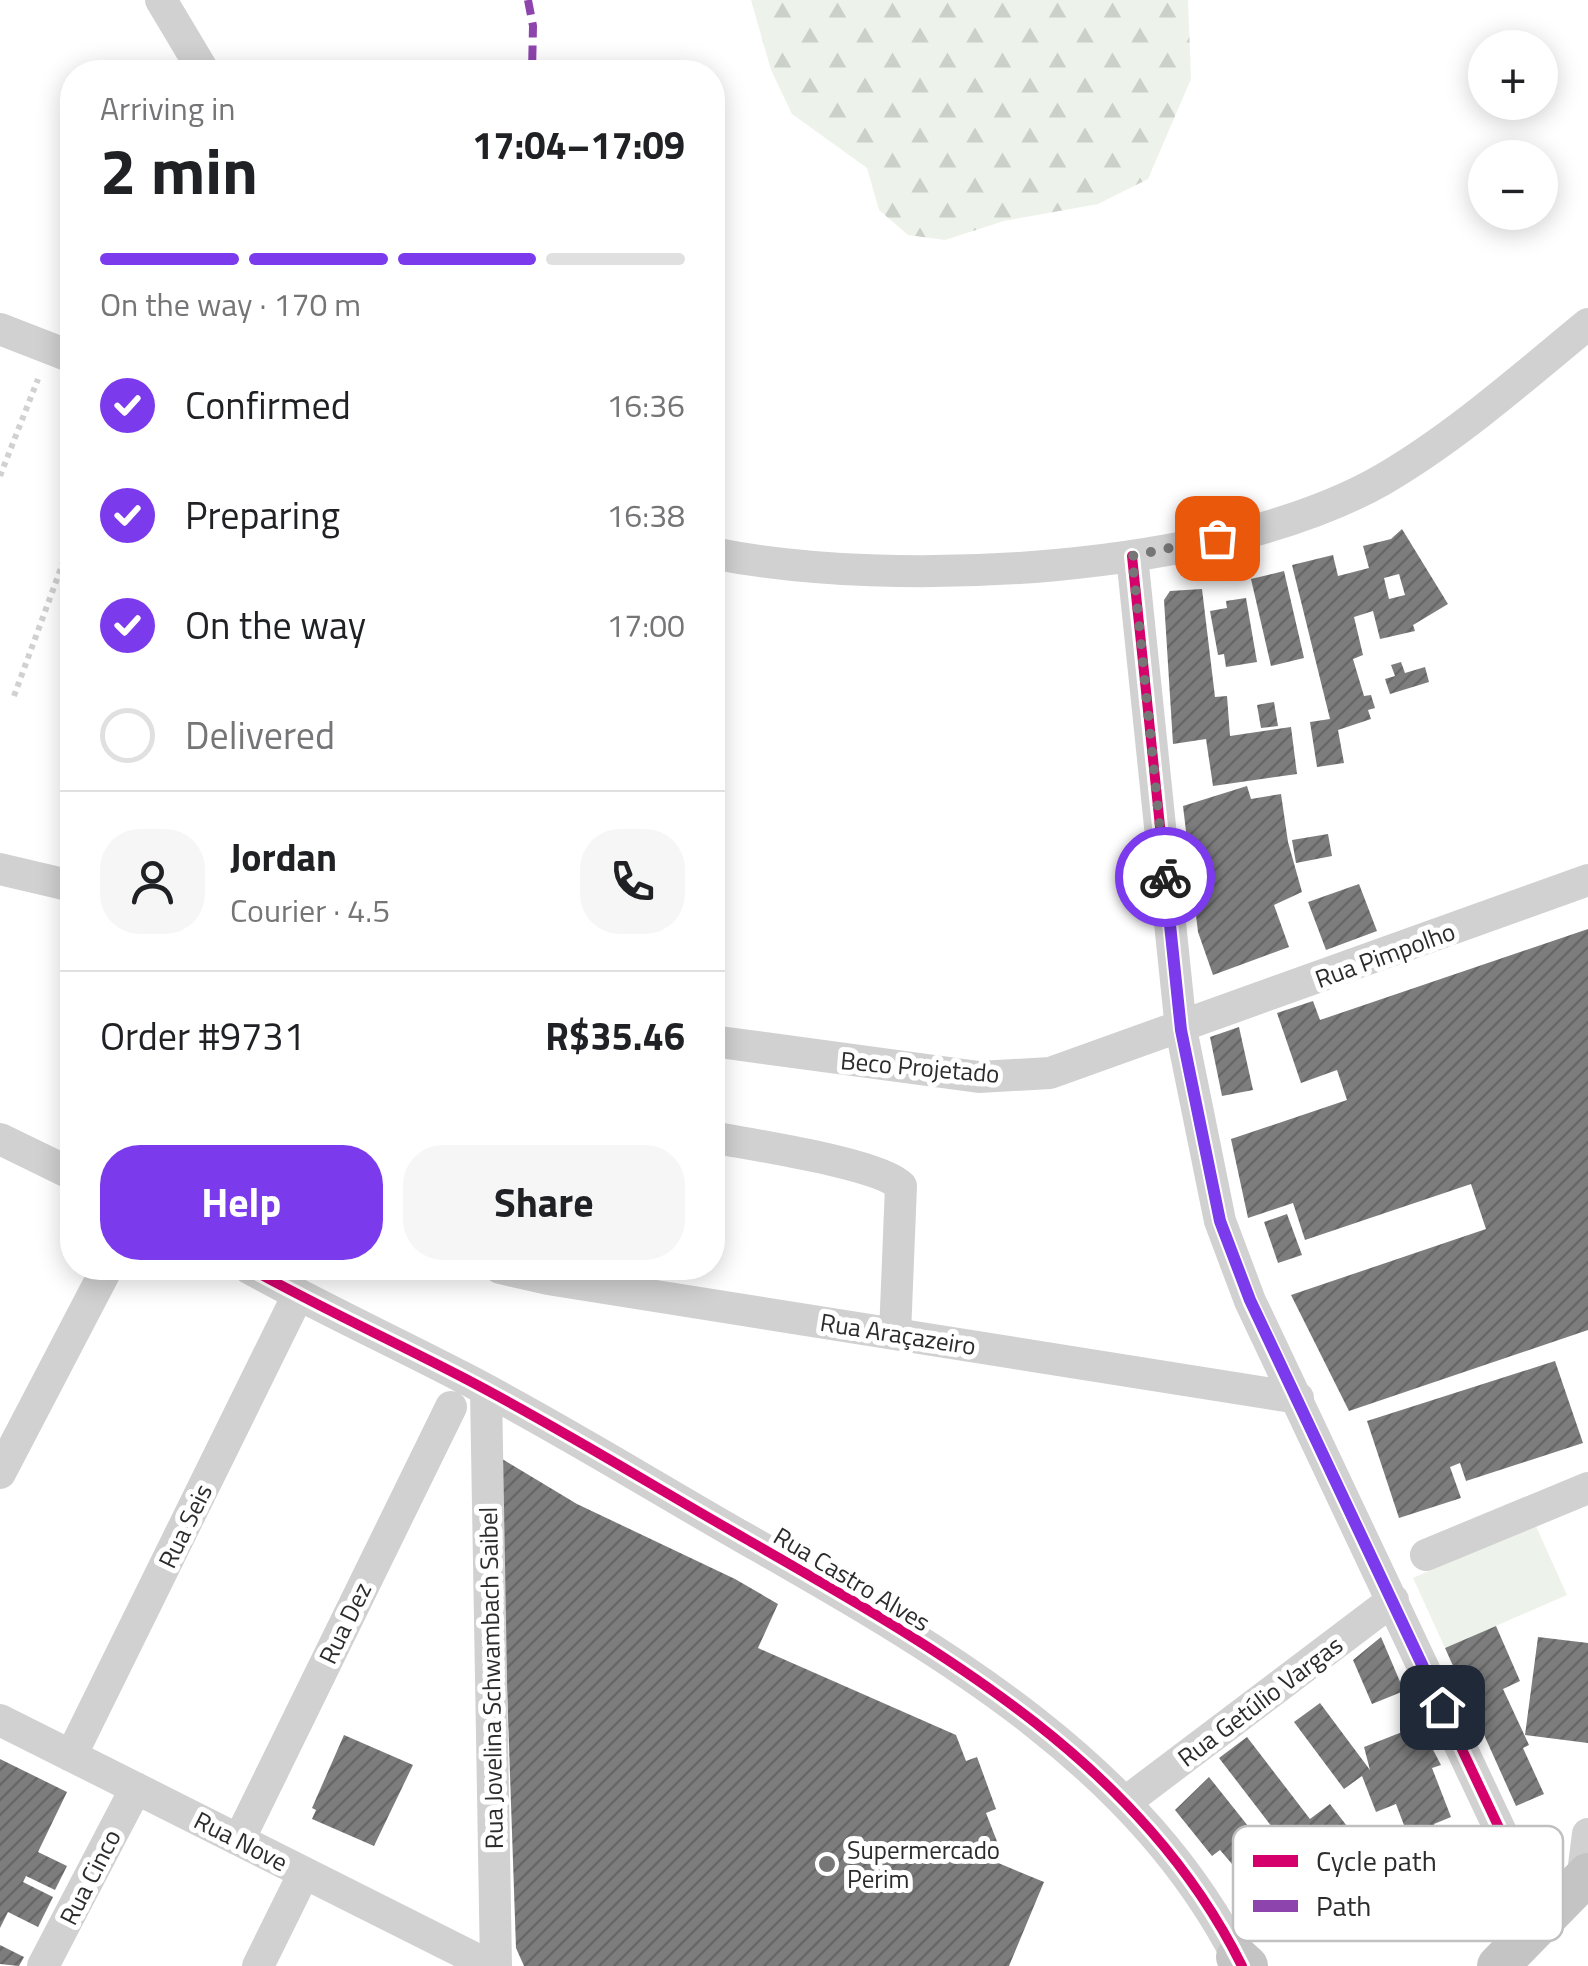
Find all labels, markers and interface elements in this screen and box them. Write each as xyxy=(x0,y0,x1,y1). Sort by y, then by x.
map controls xyxy=(1468,30,1558,230)
button: + xyxy=(1468,30,1558,120)
text: Arriving in xyxy=(100,84,236,132)
text: 17:04–17:09 xyxy=(472,116,685,174)
text: 2 min xyxy=(100,120,258,219)
button: − xyxy=(1468,140,1558,230)
text: On the way · 170 m xyxy=(100,280,361,328)
text: Confirmed xyxy=(185,376,351,434)
icon: check xyxy=(100,378,155,433)
text: 16:36 xyxy=(606,381,685,429)
text: Preparing xyxy=(185,486,340,544)
icon: check xyxy=(100,488,155,543)
text: 16:38 xyxy=(606,491,685,539)
pin xyxy=(1175,496,1260,581)
icon: bag xyxy=(1190,511,1245,566)
text: On the way xyxy=(185,596,366,654)
icon: check xyxy=(100,598,155,653)
text: 17:00 xyxy=(606,601,685,649)
text: Delivered xyxy=(185,706,335,764)
courier xyxy=(1115,827,1215,927)
text: Jordan xyxy=(230,828,337,886)
button: person xyxy=(100,829,205,934)
button: phone xyxy=(580,829,685,934)
icon: bike xyxy=(1138,850,1193,905)
text: Courier · 4.5 xyxy=(230,886,390,934)
street label: Rua Pimpolho xyxy=(1310,912,1460,998)
text: Order #9731 xyxy=(100,1007,305,1065)
text: R$35.46 xyxy=(545,1007,685,1065)
street label: Beco Projetado xyxy=(839,1041,1001,1093)
button: Help xyxy=(100,1145,383,1260)
button: Share xyxy=(403,1145,685,1260)
street label: Rua Araçazeiro xyxy=(817,1303,979,1365)
street label: Rua Seis xyxy=(148,1477,222,1575)
street label: Rua Jovelina Schwambach Saibel xyxy=(469,1506,513,1850)
street label: Rua Castro Alves xyxy=(766,1517,938,1641)
street label: Rua Dez xyxy=(309,1576,381,1670)
street label: Rua Getúlio Vargas xyxy=(1169,1626,1351,1776)
pin xyxy=(1400,1665,1485,1750)
icon: home xyxy=(1415,1680,1470,1735)
street label: Rua Nove xyxy=(187,1801,295,1881)
street label: Rua Cinco xyxy=(50,1822,130,1932)
legend xyxy=(1233,1826,1563,1941)
place label: Supermercado Perim xyxy=(847,1831,1000,1898)
text: Cycle path xyxy=(1316,1839,1437,1882)
marker: Supermercado Perim xyxy=(816,1853,838,1875)
text: Path xyxy=(1316,1884,1371,1927)

